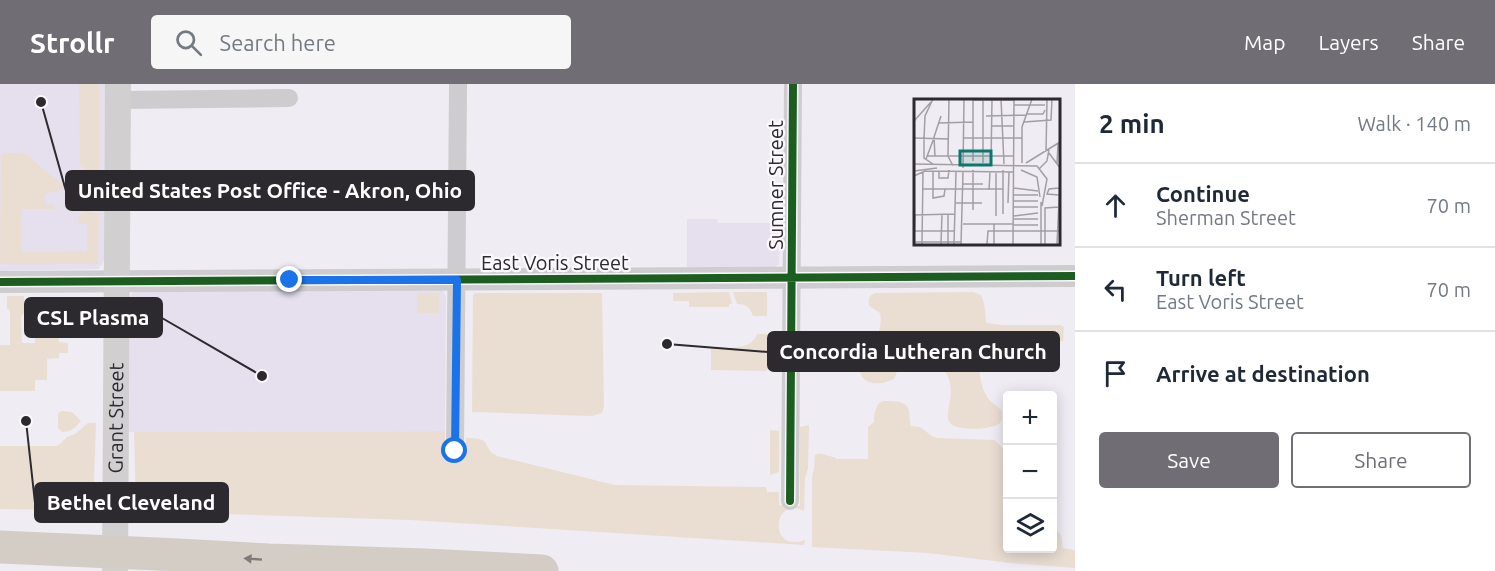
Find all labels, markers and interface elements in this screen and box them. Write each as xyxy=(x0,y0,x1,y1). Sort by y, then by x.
search box xyxy=(151,15,571,69)
icon: search xyxy=(172,26,205,59)
text: Strollr xyxy=(30,27,115,58)
text: Search here xyxy=(220,30,336,55)
text: Map xyxy=(1244,30,1285,54)
text: Layers xyxy=(1318,30,1379,54)
text: Share xyxy=(1412,30,1465,54)
inset map xyxy=(914,99,1060,244)
text: 2 min xyxy=(1099,109,1165,138)
text: Walk · 140 m xyxy=(1358,112,1471,135)
street label: Sumner Street xyxy=(764,120,787,250)
callout: United States Post Office - Akron, Ohio xyxy=(66,171,474,210)
text: United States Post Office - Akron, Ohio xyxy=(78,178,462,202)
text: Continue xyxy=(1156,181,1250,206)
icon: ahead xyxy=(1099,189,1132,222)
text: 70 m xyxy=(1427,194,1471,217)
text: Sherman Street xyxy=(1156,206,1296,229)
street label: East Voris Street xyxy=(481,251,629,274)
text: Turn left xyxy=(1156,265,1246,290)
route end xyxy=(276,266,302,292)
icon: left xyxy=(1099,273,1132,306)
text: 70 m xyxy=(1427,278,1471,301)
text: East Voris Street xyxy=(1156,290,1304,313)
callout: CSL Plasma xyxy=(25,298,162,337)
text: CSL Plasma xyxy=(37,305,149,329)
callout: Concordia Lutheran Church xyxy=(768,332,1059,371)
text: Concordia Lutheran Church xyxy=(779,339,1047,363)
icon: arrive xyxy=(1099,357,1132,390)
text: Arrive at destination xyxy=(1156,361,1370,386)
street label: Grant Street xyxy=(104,362,127,474)
map controls xyxy=(1003,391,1057,553)
button: + xyxy=(1003,391,1057,445)
button: Save xyxy=(1099,432,1279,488)
button: Share xyxy=(1291,432,1471,488)
route start xyxy=(441,437,467,463)
button: − xyxy=(1003,445,1057,499)
callout: Bethel Cleveland xyxy=(35,483,228,522)
text: Bethel Cleveland xyxy=(47,490,215,514)
button: layers xyxy=(1003,499,1057,553)
one-way arrow xyxy=(244,555,263,564)

